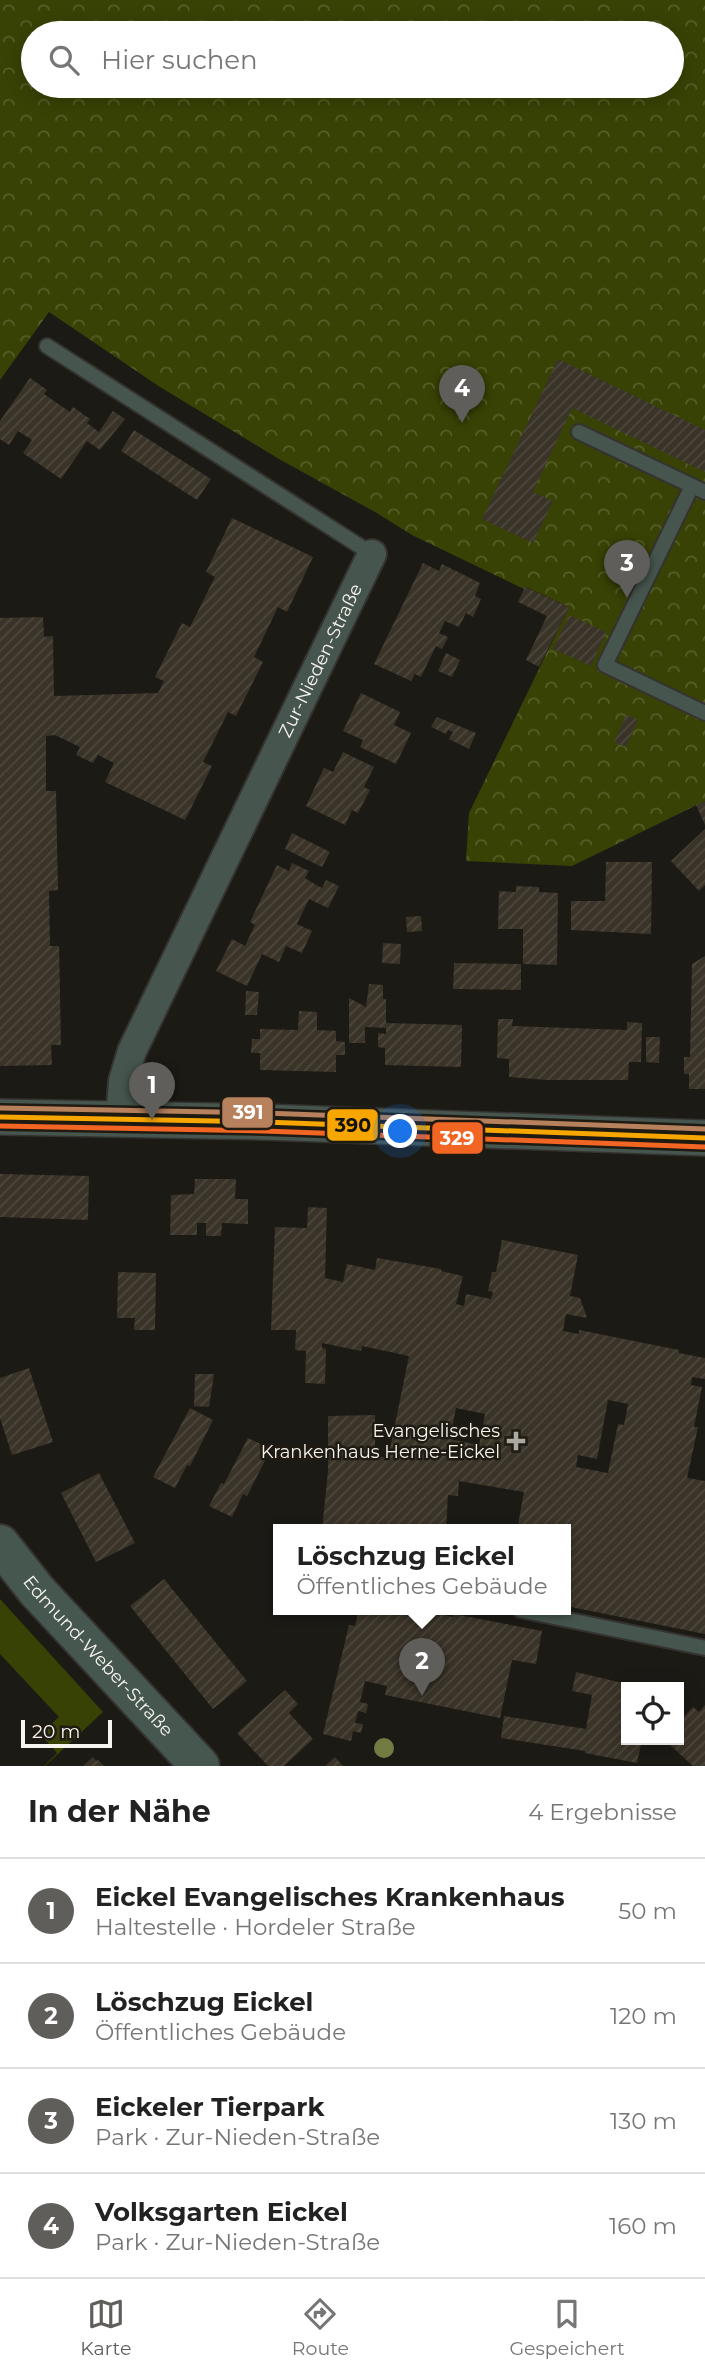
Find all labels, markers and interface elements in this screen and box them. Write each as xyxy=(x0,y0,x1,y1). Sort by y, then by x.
search box xyxy=(21,21,684,98)
icon: search xyxy=(45,41,83,79)
text: Hier suchen xyxy=(101,44,258,76)
pin: 4 xyxy=(439,365,485,423)
pin: 3 xyxy=(604,540,650,598)
street label: Zur-Nieden-Straße xyxy=(274,580,367,741)
pin: 1 xyxy=(129,1062,175,1120)
line badge: 391 xyxy=(221,1096,274,1129)
text: 391 xyxy=(232,1101,263,1124)
line badge: 390 xyxy=(326,1108,379,1142)
text: 390 xyxy=(334,1114,371,1137)
your location xyxy=(383,1114,417,1148)
line badge: 329 xyxy=(431,1121,484,1155)
text: 329 xyxy=(439,1127,474,1150)
place label: Evangelisches Krankenhaus Herne-Eickel xyxy=(261,1420,500,1463)
marker: Evangelisches Krankenhaus Herne-Eickel xyxy=(506,1431,526,1451)
popup xyxy=(273,1524,571,1615)
text: Löschzug Eickel xyxy=(296,1540,515,1572)
street label: Edmund-Weber-Straße xyxy=(18,1571,178,1741)
text: Öffentliches Gebäude xyxy=(296,1572,548,1600)
pin: 2 xyxy=(399,1638,445,1696)
map controls xyxy=(621,1682,684,1745)
button: locate xyxy=(621,1682,684,1745)
scale bar xyxy=(21,1717,112,1749)
text: 20 m xyxy=(32,1720,80,1743)
text: In der Nähe xyxy=(28,1793,211,1830)
text: 4 Ergebnisse xyxy=(528,1798,677,1826)
text: Eickel Evangelisches Krankenhaus xyxy=(95,1881,565,1913)
text: 1 xyxy=(46,1897,56,1925)
text: 50 m xyxy=(618,1897,677,1925)
text: Haltestelle · Hordeler Straße xyxy=(95,1913,416,1941)
text: Löschzug Eickel xyxy=(95,1986,313,2018)
text: 2 xyxy=(44,2002,58,2030)
text: 120 m xyxy=(610,2002,677,2030)
text: Öffentliches Gebäude xyxy=(95,2018,346,2046)
text: Eickeler Tierpark xyxy=(95,2091,324,2123)
text: 3 xyxy=(44,2107,58,2135)
text: 130 m xyxy=(610,2107,677,2135)
text: Park · Zur-Nieden-Straße xyxy=(95,2123,380,2151)
text: Volksgarten Eickel xyxy=(95,2196,348,2228)
text: 4 xyxy=(43,2212,59,2240)
text: 160 m xyxy=(609,2212,677,2240)
text: Park · Zur-Nieden-Straße xyxy=(95,2228,380,2256)
tab: Karte xyxy=(80,2295,131,2360)
tab: Route xyxy=(292,2295,349,2360)
tab: Gespeichert xyxy=(509,2295,625,2360)

